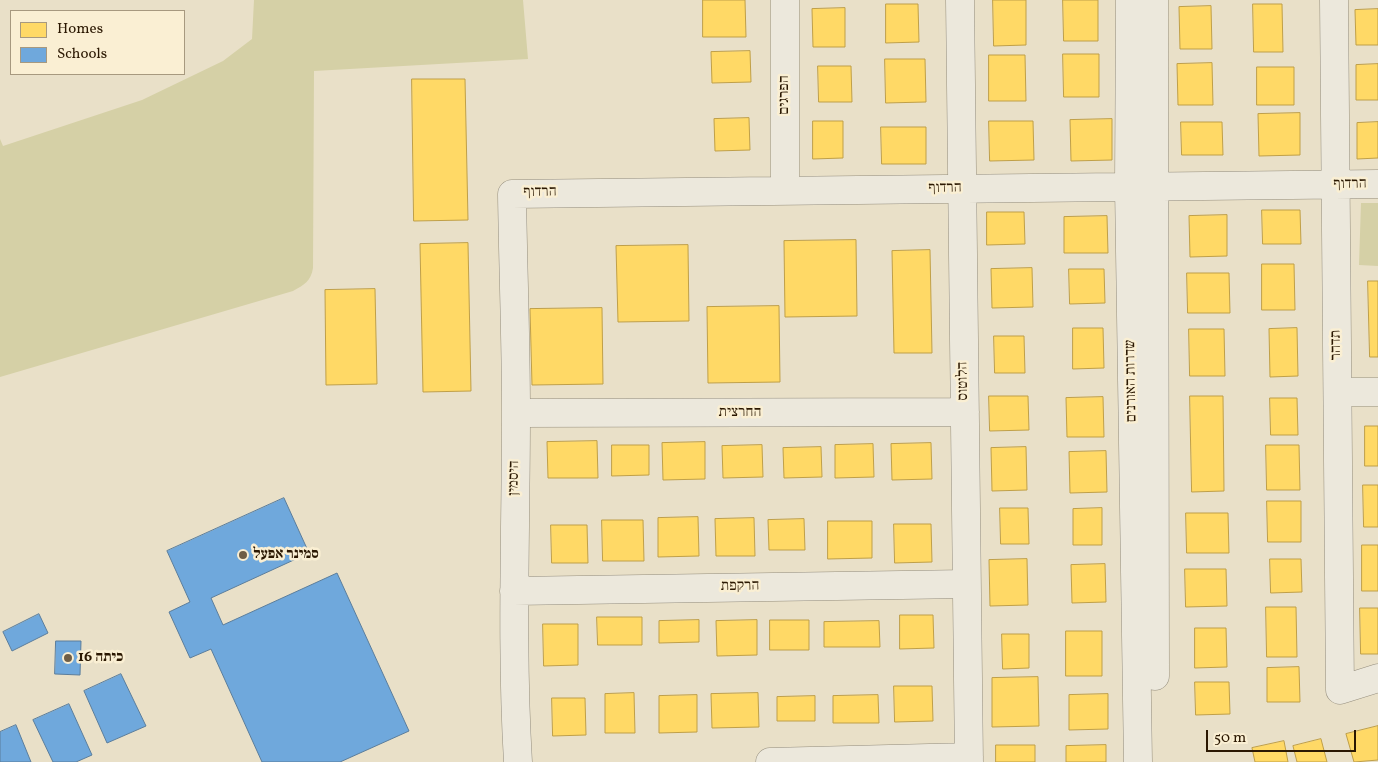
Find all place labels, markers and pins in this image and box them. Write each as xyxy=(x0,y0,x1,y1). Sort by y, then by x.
place label: סמינר אפעל xyxy=(253,546,319,564)
marker: סמינר אפעל xyxy=(237,549,249,561)
place label: כיתה 16 xyxy=(78,649,123,667)
marker: כיתה 16 xyxy=(62,652,74,664)

